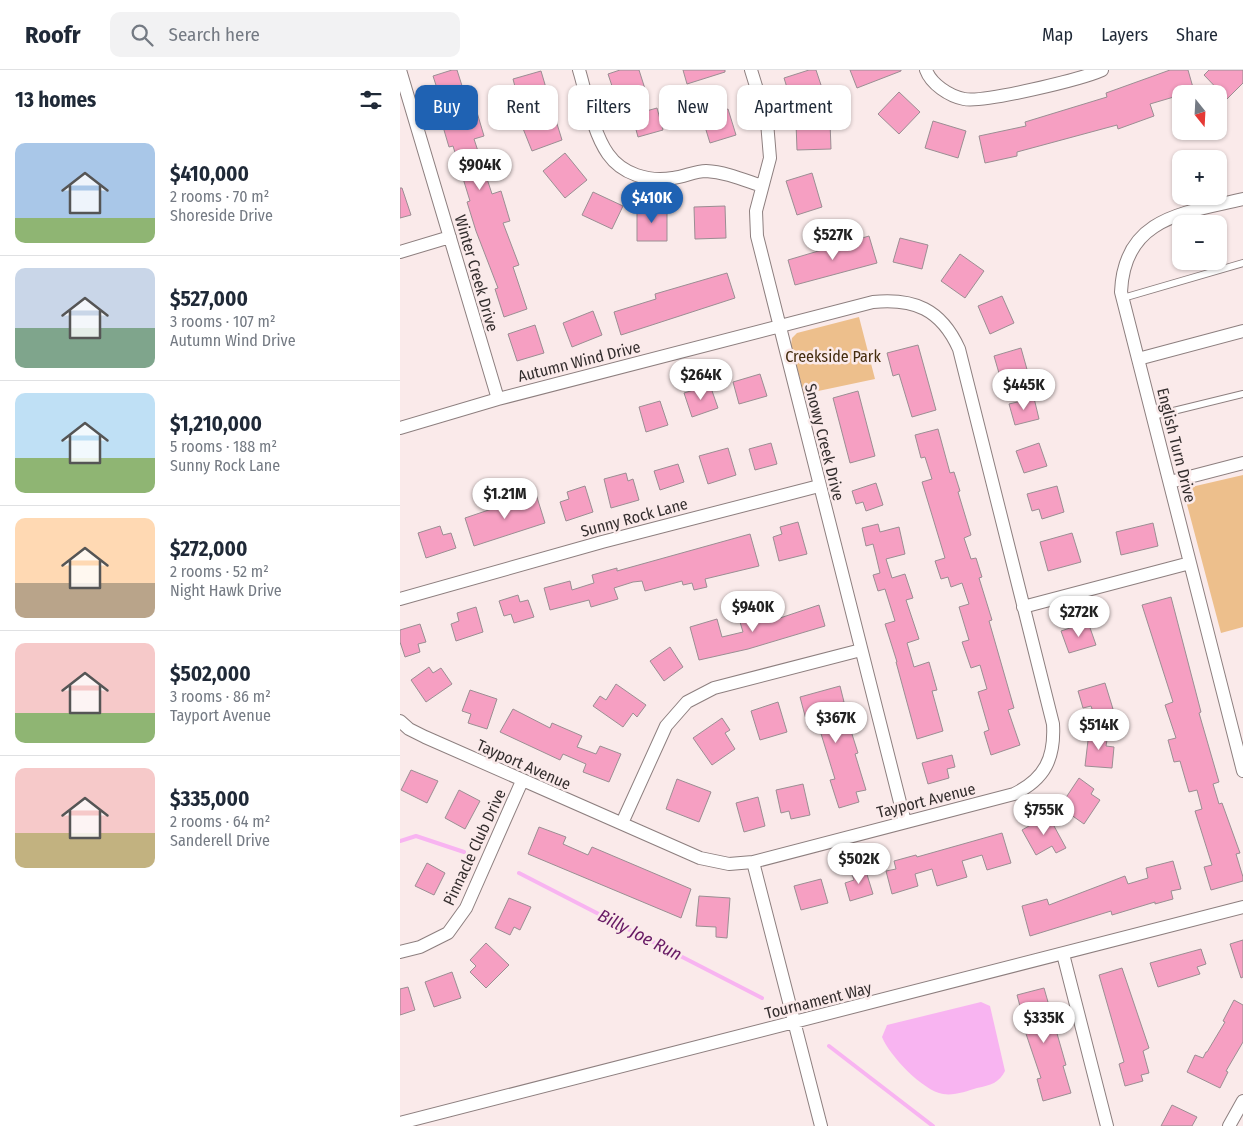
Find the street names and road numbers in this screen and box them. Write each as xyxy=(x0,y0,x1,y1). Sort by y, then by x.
street label: Winter Creek Drive xyxy=(451,213,502,334)
street label: Autumn Wind Drive xyxy=(516,337,642,386)
street label: Snowy Creek Drive xyxy=(801,382,848,503)
street label: English Turn Drive xyxy=(1153,386,1200,504)
street label: Sunny Rock Lane xyxy=(579,494,690,541)
street label: Tayport Avenue xyxy=(474,735,574,794)
street label: Tayport Avenue xyxy=(875,779,977,822)
street label: Pinnacle Club Drive xyxy=(439,786,510,909)
street label: Tournament Way xyxy=(763,978,874,1023)

